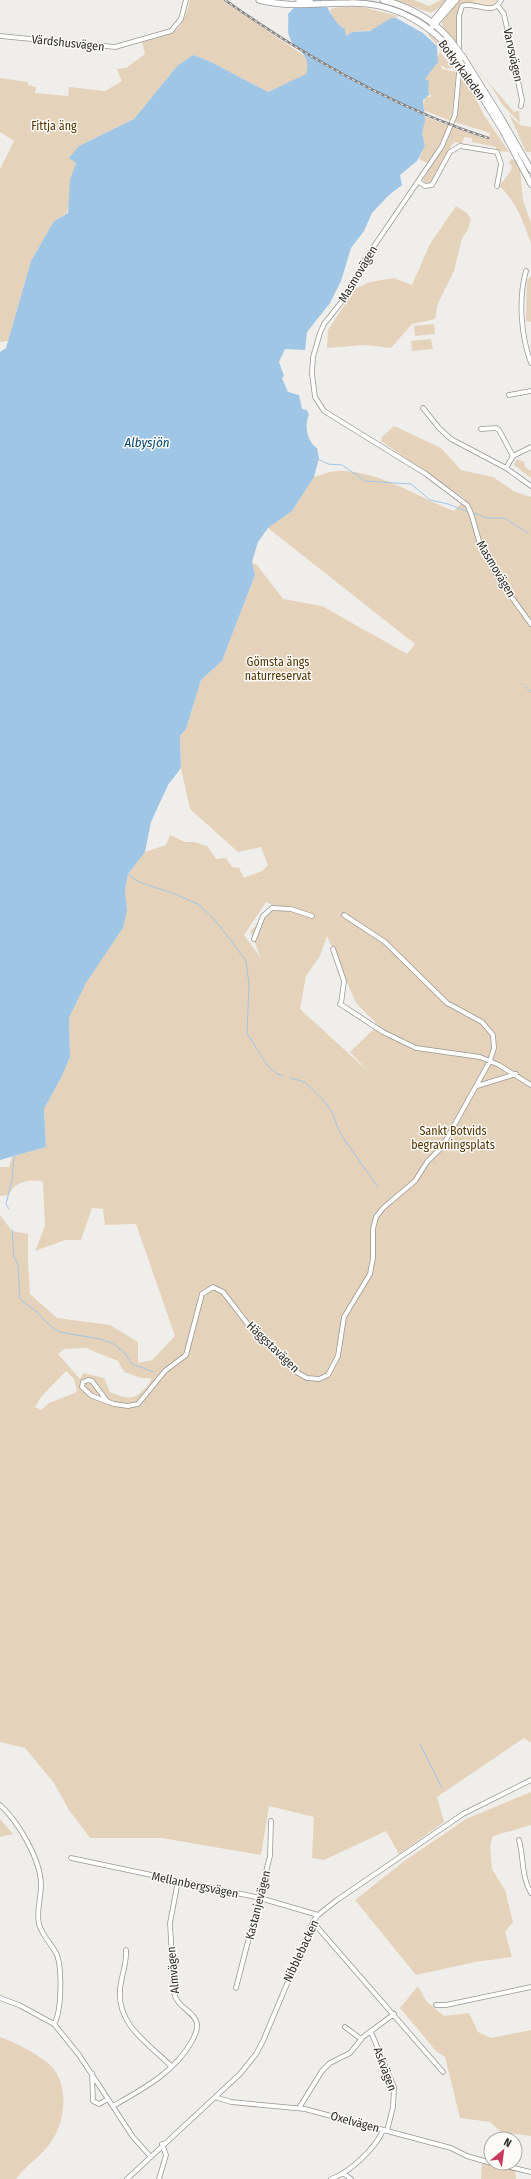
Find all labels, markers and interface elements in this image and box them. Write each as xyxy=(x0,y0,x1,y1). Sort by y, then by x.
street label: Varvsvägen xyxy=(500,27,526,83)
street label: Värdshusvägen xyxy=(31,32,105,54)
street label: Botkyrkaleden xyxy=(436,37,488,103)
park label: Fittja äng xyxy=(31,119,77,133)
street label: Masmovägen xyxy=(336,243,380,305)
water label: Albysjön xyxy=(123,435,170,450)
street label: Masmovägen xyxy=(474,538,518,600)
park label: Gömsta ängs naturreservat xyxy=(245,655,311,683)
park label: Sankt Botvids begravningsplats xyxy=(411,1124,495,1152)
street label: Häggstavägen xyxy=(244,1319,302,1375)
street label: Mellanbergsvägen xyxy=(150,1869,240,1901)
street label: Kastanjevägen xyxy=(243,1869,273,1941)
street label: Nibblebacken xyxy=(280,1918,322,1984)
street label: Almvägen xyxy=(164,1946,182,1994)
street label: Askvägen xyxy=(371,2045,399,2093)
street label: Oxelvägen xyxy=(329,2109,381,2135)
north arrow xyxy=(483,2131,523,2171)
text: N xyxy=(502,2135,514,2150)

